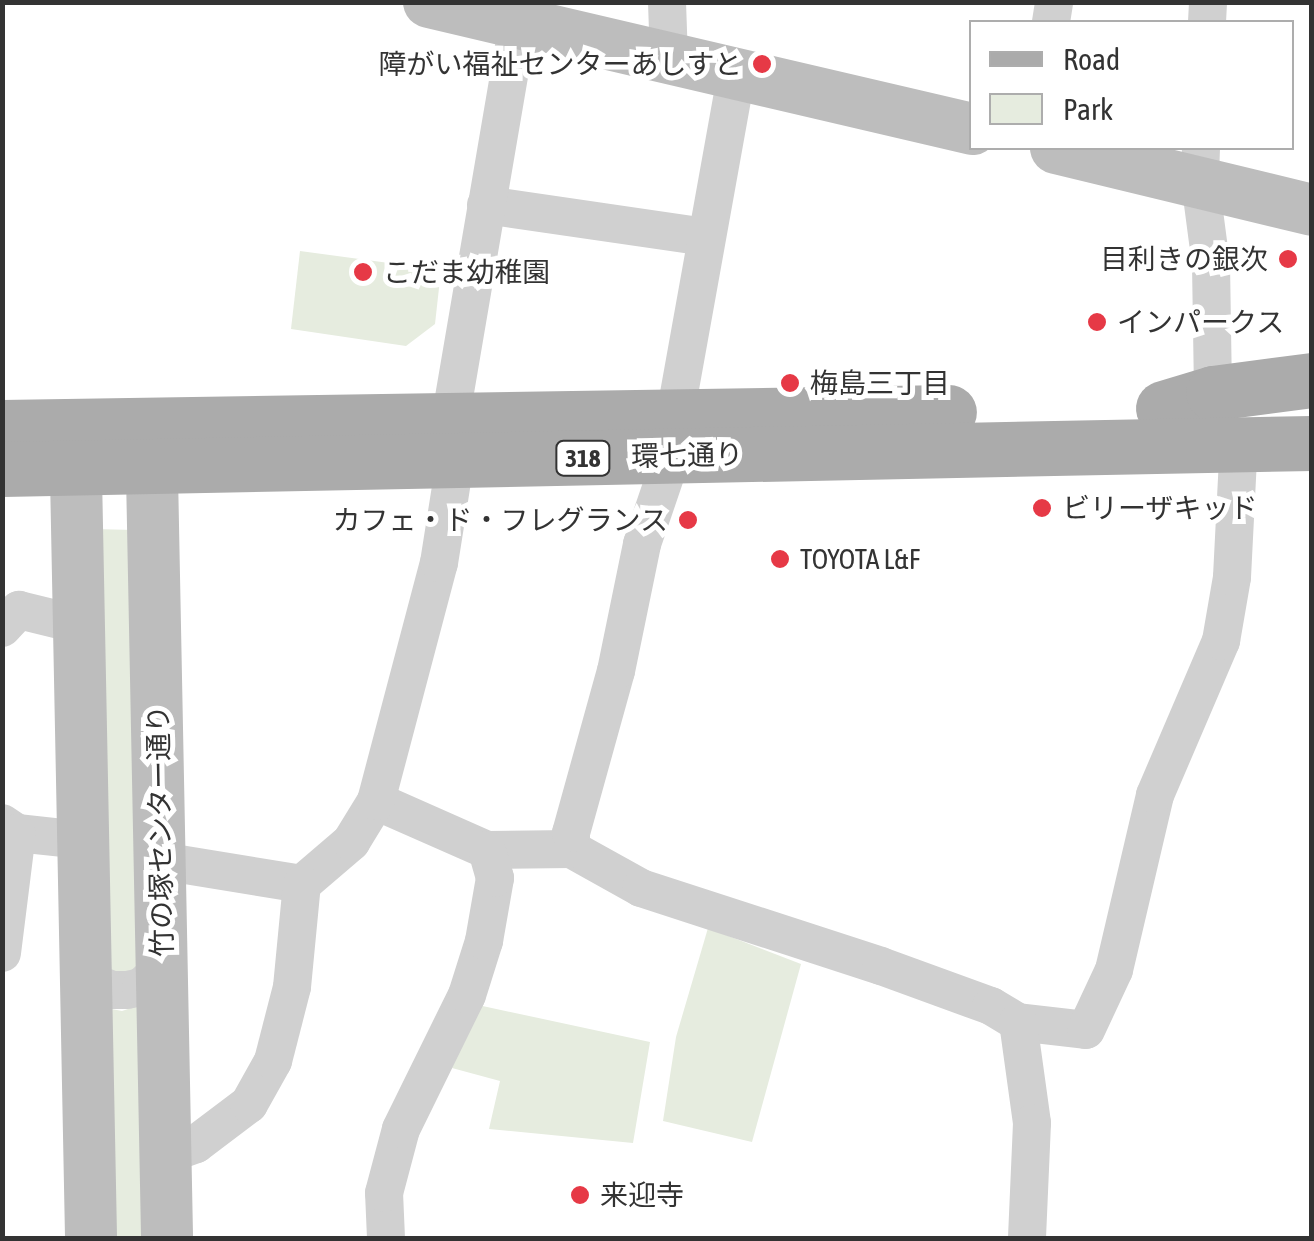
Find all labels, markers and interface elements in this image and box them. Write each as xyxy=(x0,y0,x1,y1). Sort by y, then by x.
legend xyxy=(969,20,1294,150)
text: Road xyxy=(1063,42,1120,76)
place label: 障がい福祉センターあしすと xyxy=(378,47,742,81)
marker: 障がい福祉センターあしすと xyxy=(751,53,773,75)
text: Park xyxy=(1063,92,1113,126)
place label: 目利きの銀次 xyxy=(1100,242,1268,276)
marker: 目利きの銀次 xyxy=(1277,248,1299,270)
place label: こだま幼稚園 xyxy=(383,255,551,289)
marker: こだま幼稚園 xyxy=(352,261,374,283)
place label: インパークス xyxy=(1117,305,1285,339)
marker: インパークス xyxy=(1086,311,1108,333)
place label: 梅島三丁目 xyxy=(810,366,950,400)
marker: 梅島三丁目 xyxy=(779,372,801,394)
street label: 環七通り xyxy=(631,437,743,473)
road number: 318 xyxy=(553,438,613,478)
place label: ビリーザキッド xyxy=(1062,491,1258,525)
marker: ビリーザキッド xyxy=(1031,497,1053,519)
place label: カフェ・ド・フレグランス xyxy=(332,503,668,537)
marker: カフェ・ド・フレグランス xyxy=(677,509,699,531)
place label: TOYOTA L&F xyxy=(800,542,920,576)
marker: TOYOTA L&F xyxy=(769,548,791,570)
street label: 竹の塚センター通り xyxy=(141,705,179,957)
place label: 来迎寺 xyxy=(600,1178,684,1212)
marker: 来迎寺 xyxy=(569,1184,591,1206)

